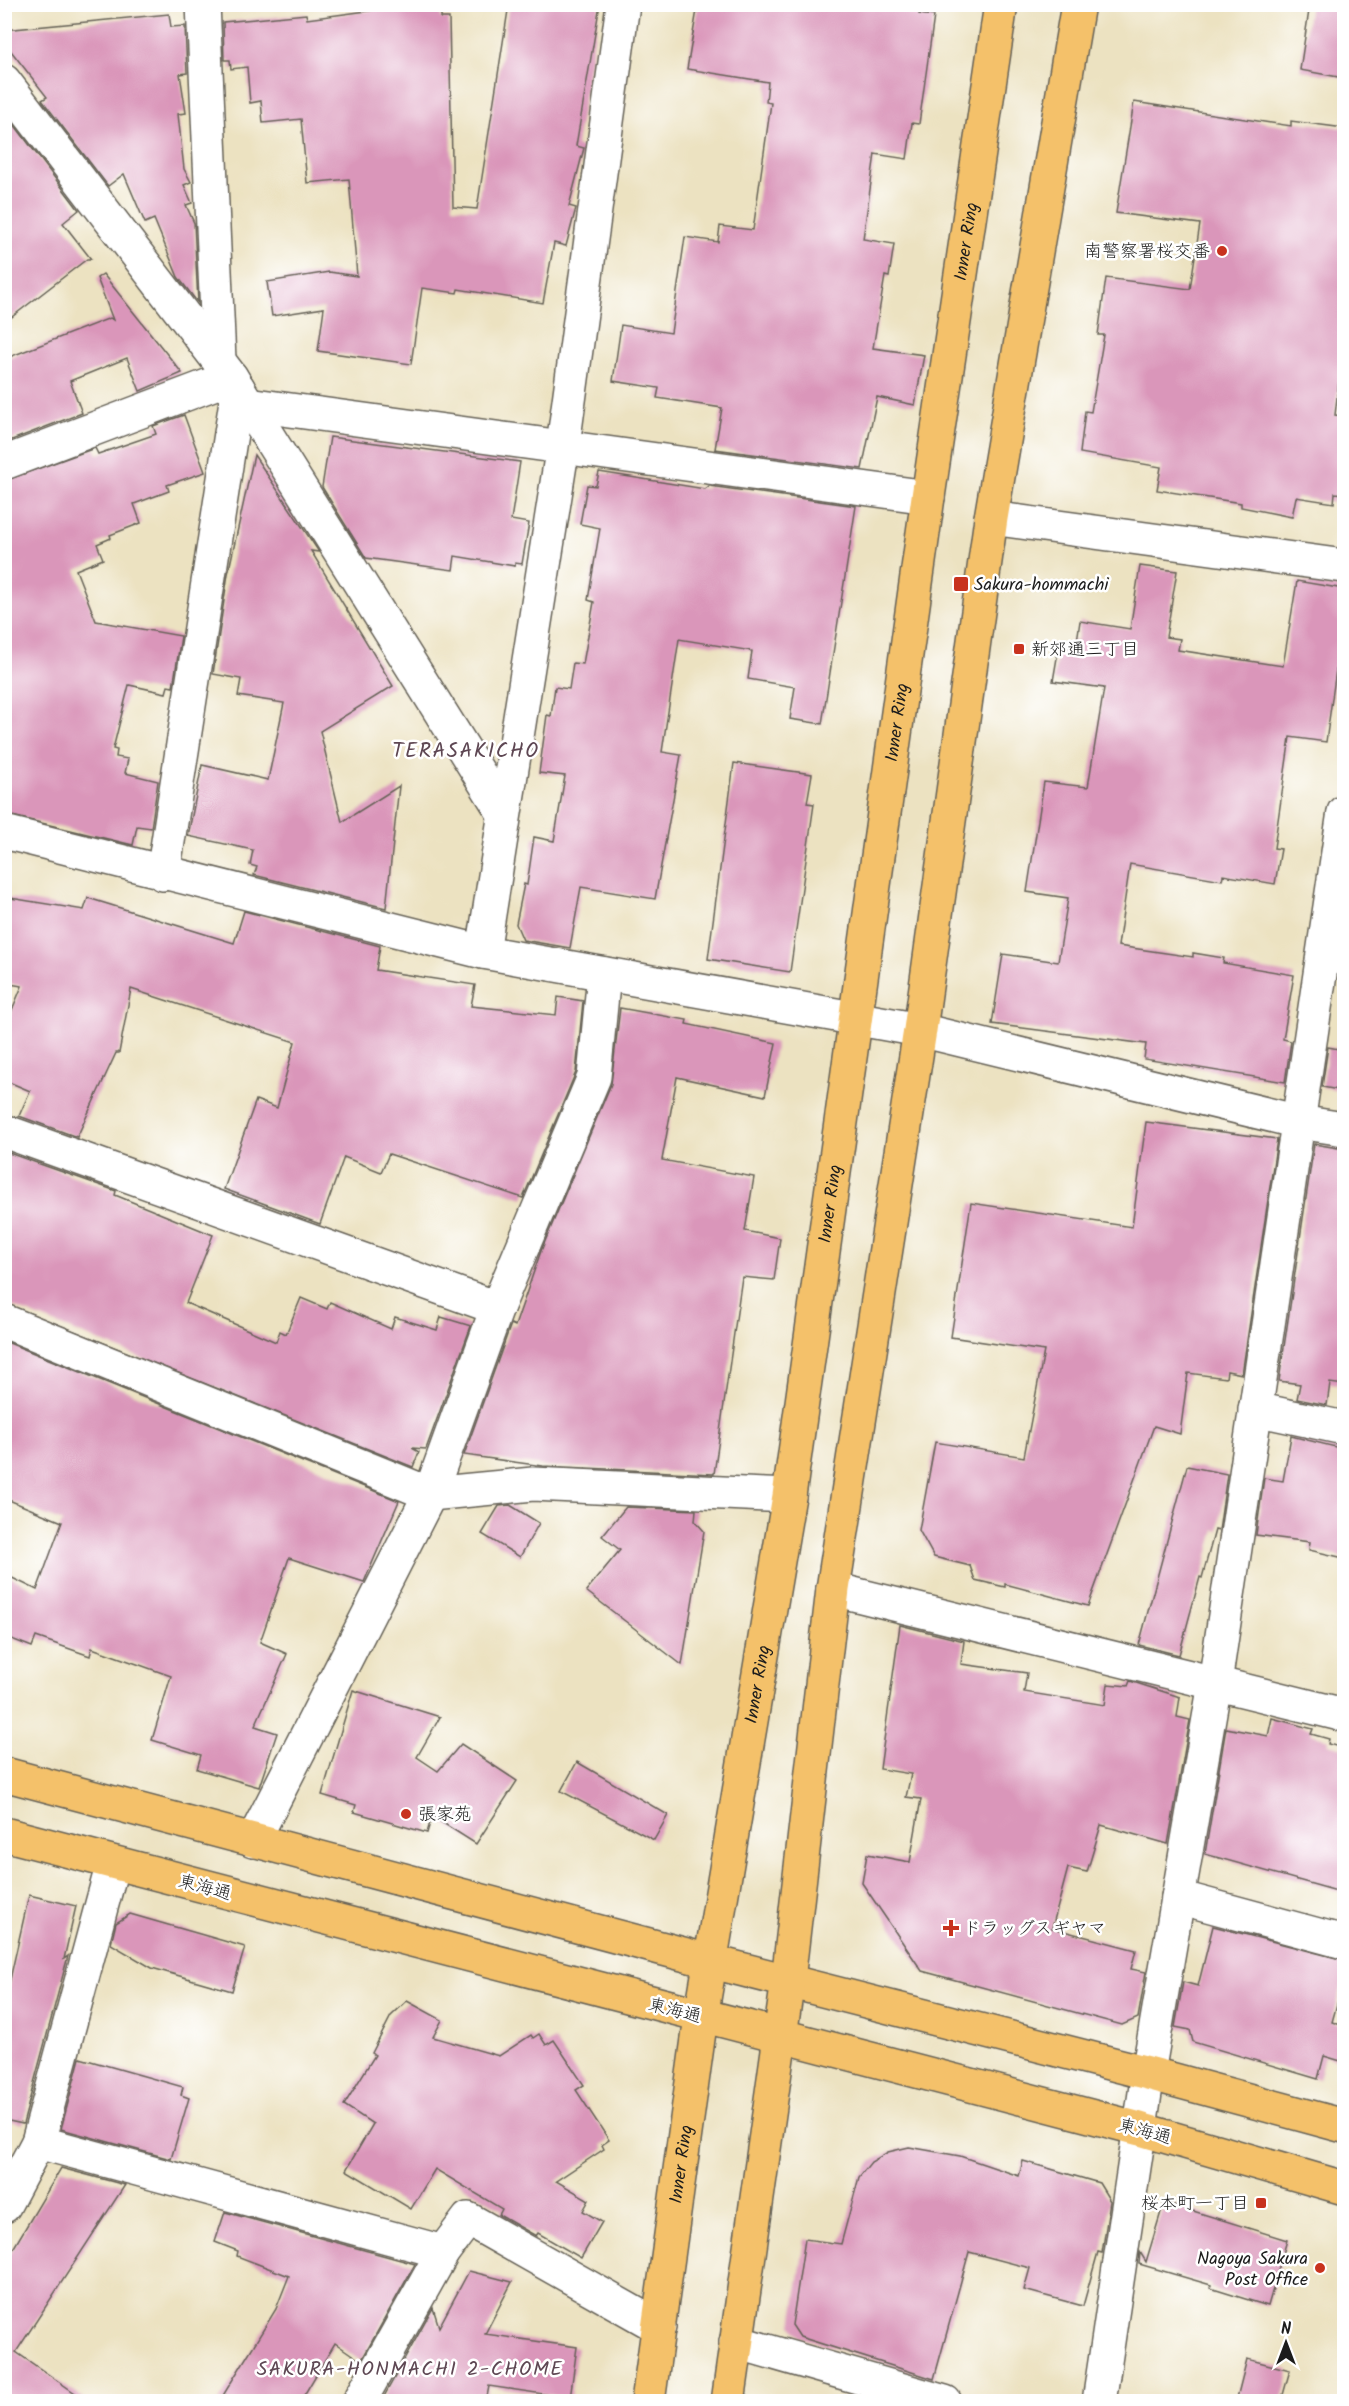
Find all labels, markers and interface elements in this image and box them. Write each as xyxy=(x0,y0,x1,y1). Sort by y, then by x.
street label: Inner Ring xyxy=(947,200,987,283)
place label: 南警察署桜交番 xyxy=(1084,238,1210,267)
marker: 南警察署桜交番 xyxy=(1215,244,1229,258)
place label: Sakura-hommachi xyxy=(974,571,1109,600)
marker: Sakura-hommachi xyxy=(952,575,970,593)
place label: 新郊通三丁目 xyxy=(1031,636,1139,665)
marker: 新郊通三丁目 xyxy=(1012,642,1026,656)
street label: Inner Ring xyxy=(878,682,918,764)
district label: TERASAKICHO xyxy=(392,735,540,768)
street label: Inner Ring xyxy=(811,1163,851,1245)
street label: Inner Ring xyxy=(738,1643,780,1726)
place label: 張家苑 xyxy=(418,1801,472,1830)
marker: 張家苑 xyxy=(399,1807,413,1821)
street label: 東海通 xyxy=(175,1867,234,1909)
place label: ドラッグスギヤマ xyxy=(963,1915,1106,1944)
marker: ドラッグスギヤマ xyxy=(944,1921,958,1935)
street label: 東海通 xyxy=(645,1991,704,2032)
street label: 東海通 xyxy=(1115,2111,1174,2153)
street label: Inner Ring xyxy=(662,2123,702,2206)
place label: 桜本町一丁目 xyxy=(1141,2190,1249,2219)
marker: 桜本町一丁目 xyxy=(1254,2196,1268,2210)
place label: Nagoya Sakura Post Office xyxy=(1197,2245,1308,2295)
marker: Nagoya Sakura Post Office xyxy=(1313,2261,1327,2275)
north arrow xyxy=(1256,2313,1316,2373)
text: N xyxy=(1281,2317,1291,2342)
district label: SAKURA-HONMACHI 2-CHOME xyxy=(257,2354,563,2386)

